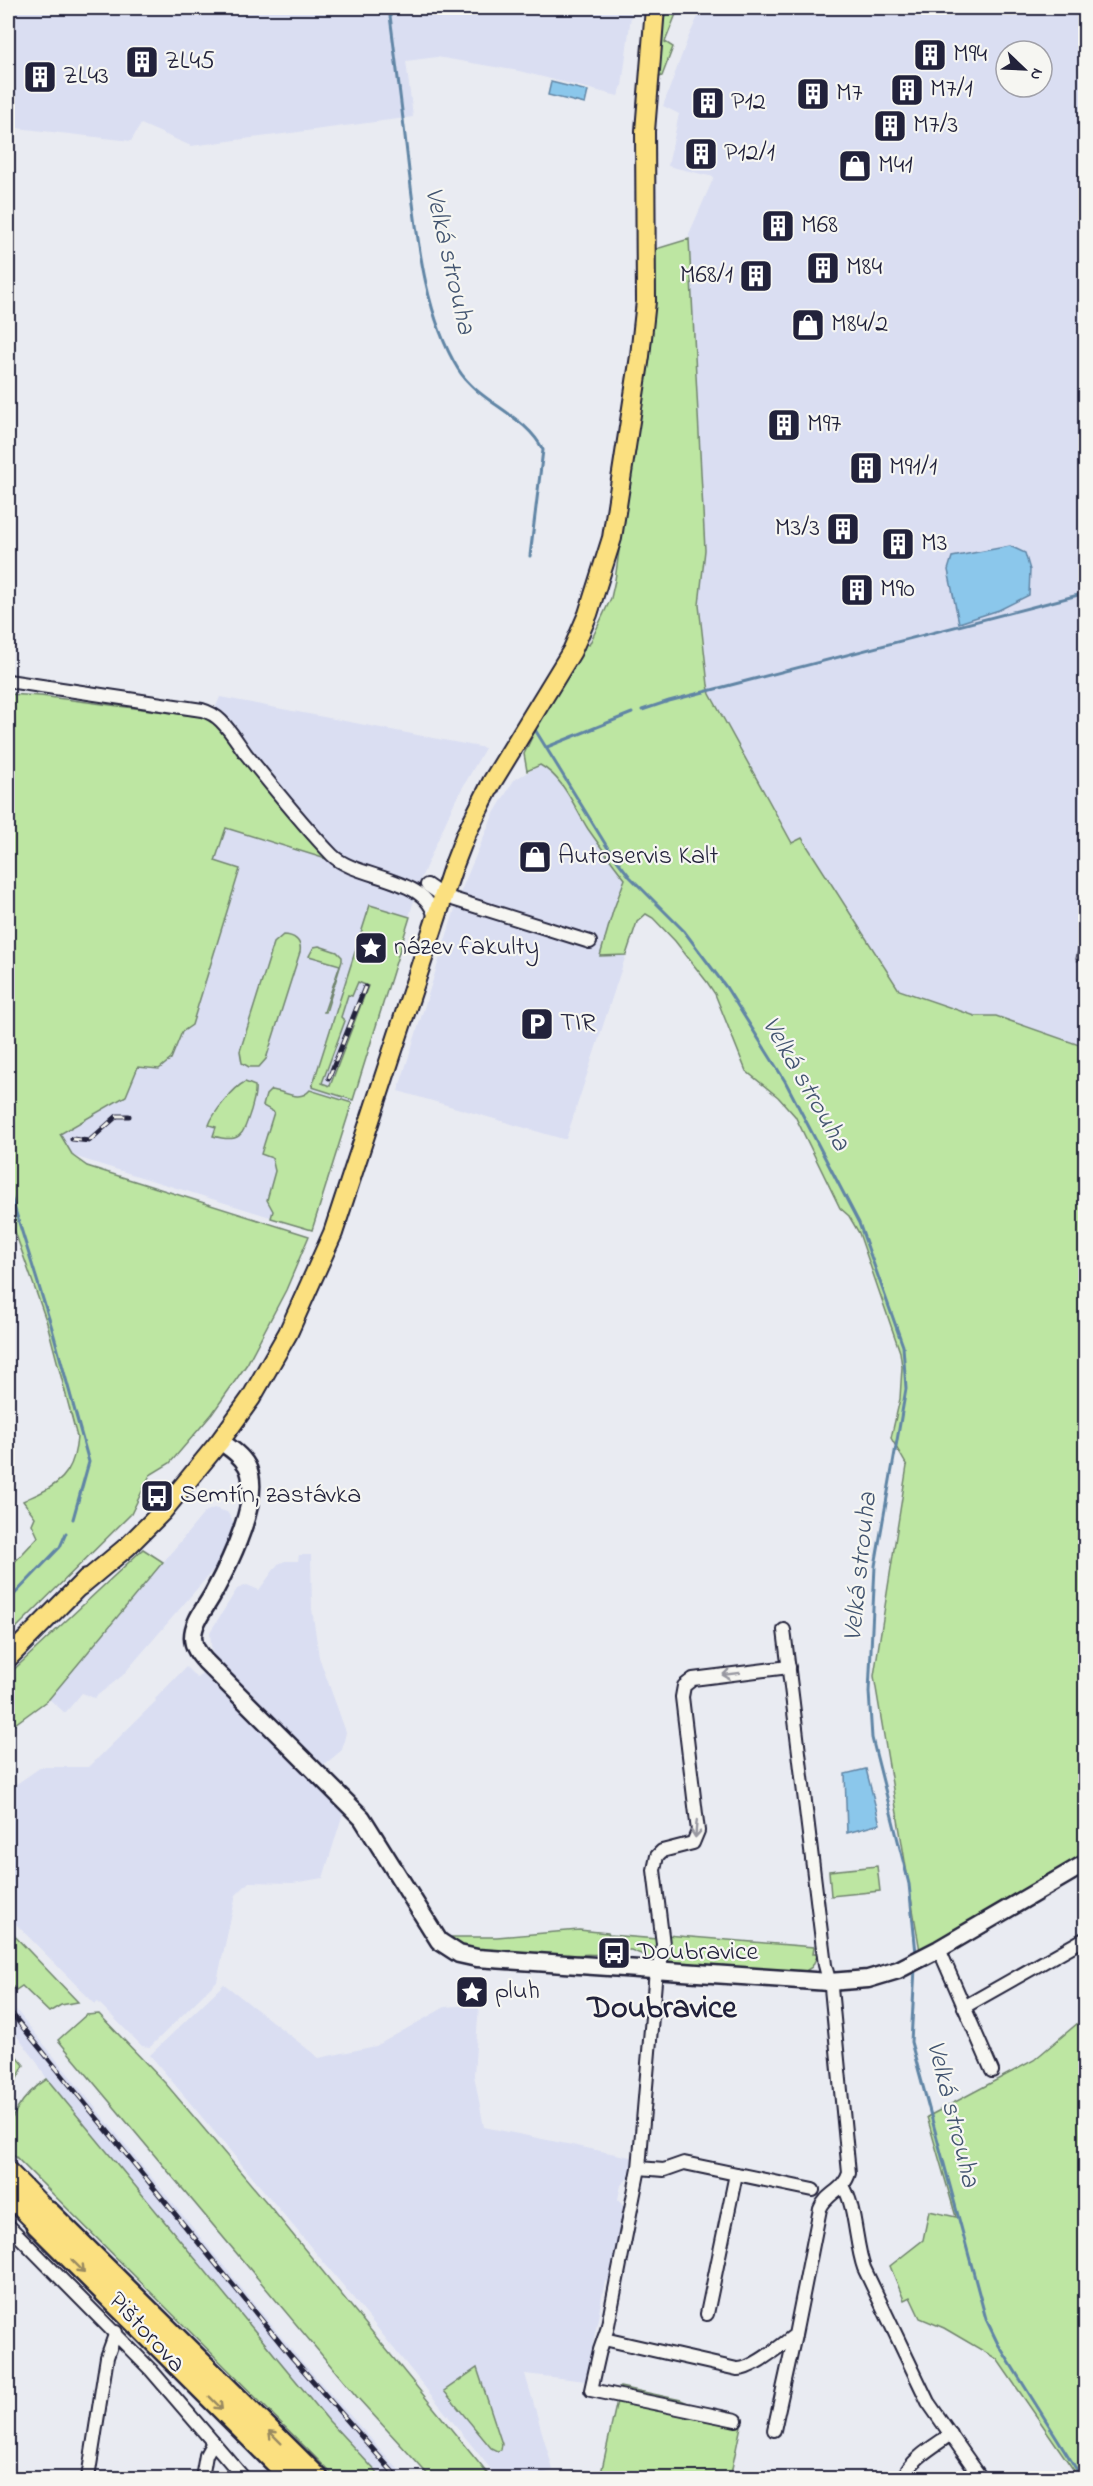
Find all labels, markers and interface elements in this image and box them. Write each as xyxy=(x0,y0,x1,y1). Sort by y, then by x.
place label: M94 xyxy=(953,36,988,74)
building icon: M94 xyxy=(912,37,948,73)
north arrow xyxy=(994,39,1054,99)
place label: ZL45 xyxy=(165,43,215,81)
building icon: ZL45 xyxy=(124,44,160,80)
place label: ZL43 xyxy=(63,58,109,96)
building icon: ZL43 xyxy=(22,59,58,95)
text: N xyxy=(1023,64,1049,84)
place label: M7/1 xyxy=(930,71,973,109)
building icon: M7/1 xyxy=(889,72,925,108)
place label: M7 xyxy=(836,75,863,113)
building icon: M7 xyxy=(795,76,831,112)
place label: P12 xyxy=(731,84,766,122)
building icon: P12 xyxy=(690,85,726,121)
place label: M7/3 xyxy=(913,107,958,145)
building icon: M7/3 xyxy=(872,108,908,144)
place label: P12/1 xyxy=(724,135,775,173)
building icon: P12/1 xyxy=(683,136,719,172)
place label: M41 xyxy=(878,147,913,185)
shop icon: M41 xyxy=(837,148,873,184)
water label: Velká strouha xyxy=(413,184,485,339)
place label: M68 xyxy=(801,207,838,245)
building icon: M68 xyxy=(760,208,796,244)
place label: M84 xyxy=(846,249,883,287)
building icon: M84 xyxy=(805,250,841,286)
place label: M68/1 xyxy=(680,257,733,295)
building icon: M68/1 xyxy=(738,258,774,294)
place label: M84/2 xyxy=(831,306,888,344)
shop icon: M84/2 xyxy=(790,307,826,343)
place label: M97 xyxy=(807,406,842,444)
building icon: M97 xyxy=(766,407,802,443)
place label: M91/1 xyxy=(889,449,937,487)
building icon: M91/1 xyxy=(848,450,884,486)
place label: M3/3 xyxy=(775,510,820,548)
building icon: M3/3 xyxy=(825,511,861,547)
place label: M3 xyxy=(921,525,948,563)
building icon: M3 xyxy=(880,526,916,562)
place label: M90 xyxy=(880,571,915,609)
building icon: M90 xyxy=(839,572,875,608)
place label: Autoservis Kalt xyxy=(558,838,718,876)
shop icon: Autoservis Kalt xyxy=(517,839,553,875)
place label: název fakulty xyxy=(394,929,539,967)
place icon: název fakulty xyxy=(353,930,389,966)
place label: TIR xyxy=(560,1005,596,1043)
parking icon: TIR xyxy=(519,1006,555,1042)
water label: Velká strouha xyxy=(751,1009,859,1159)
place label: Semtín, zastávka xyxy=(180,1477,361,1515)
bus stop icon: Semtín, zastávka xyxy=(139,1478,175,1514)
water label: Velká strouha xyxy=(834,1490,888,1643)
one-way arrow xyxy=(722,1669,742,1680)
one-way arrow xyxy=(691,1819,702,1838)
place label: Doubravice xyxy=(636,1934,758,1972)
bus stop icon: Doubravice xyxy=(596,1935,632,1971)
place label: pluh xyxy=(495,1973,540,2011)
place icon: pluh xyxy=(454,1974,490,2010)
district label: Doubravice xyxy=(585,1986,738,2033)
water label: Velká strouha xyxy=(915,2037,989,2192)
one-way arrow xyxy=(71,2258,86,2273)
street label: Pištorova xyxy=(98,2284,194,2382)
one-way arrow xyxy=(209,2396,224,2411)
one-way arrow xyxy=(268,2430,283,2445)

